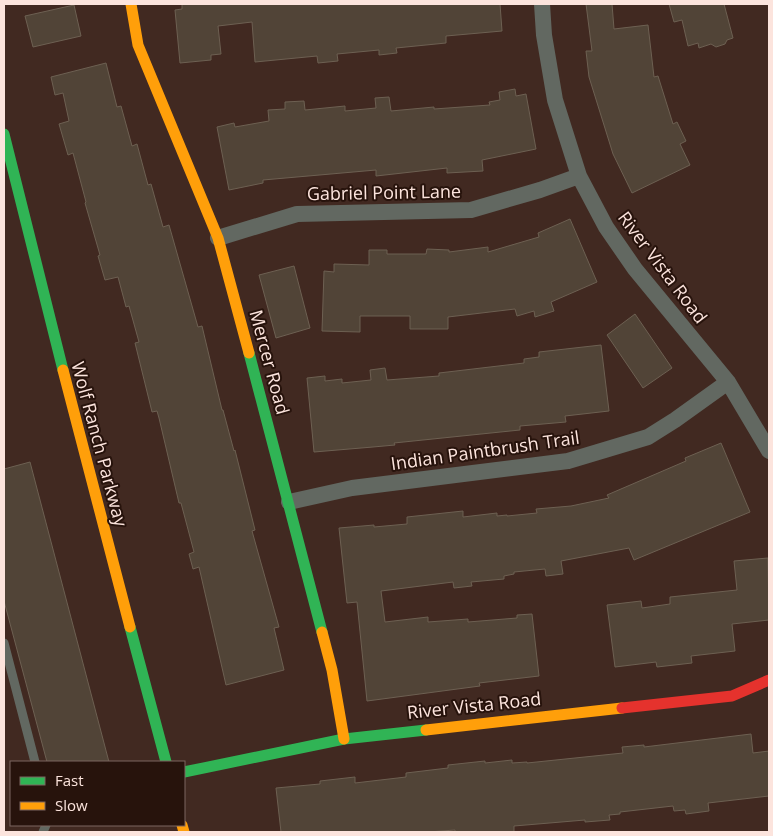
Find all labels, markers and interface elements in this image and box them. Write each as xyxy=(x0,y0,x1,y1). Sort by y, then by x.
street label: Gabriel Point Lane xyxy=(307,179,461,205)
street label: River Vista Road xyxy=(613,206,713,328)
street label: Mercer Road xyxy=(245,307,295,417)
street label: Wolf Ranch Parkway xyxy=(66,359,134,530)
street label: Indian Paintbrush Trail xyxy=(389,425,581,475)
street label: River Vista Road xyxy=(406,686,542,724)
legend xyxy=(10,761,185,826)
text: Fast xyxy=(55,770,84,790)
text: Slow xyxy=(55,795,88,815)

